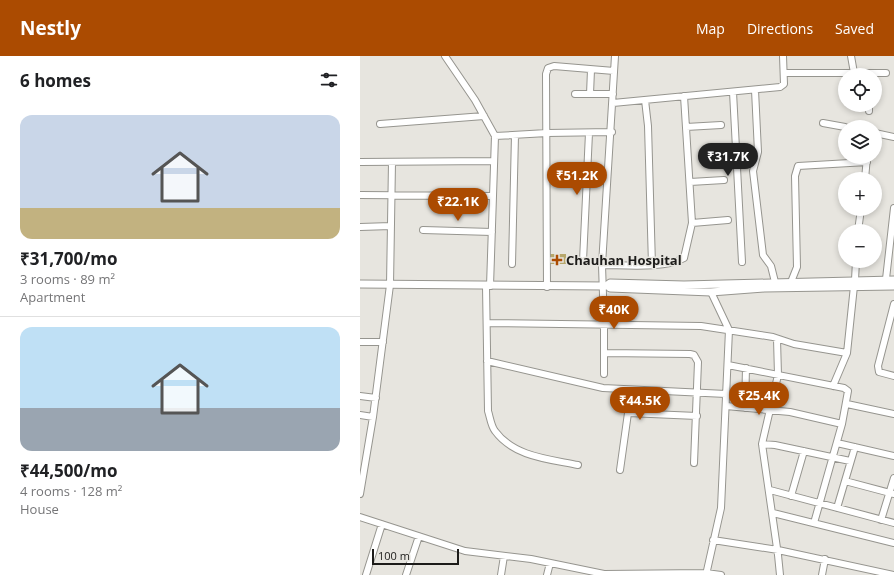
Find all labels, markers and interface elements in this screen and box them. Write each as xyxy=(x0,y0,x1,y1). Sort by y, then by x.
text: Nestly xyxy=(20,15,81,41)
text: Map xyxy=(696,19,725,38)
text: Directions xyxy=(747,19,813,38)
text: Saved xyxy=(835,19,874,38)
map controls xyxy=(838,68,882,268)
button: locate xyxy=(838,68,882,112)
text: 6 homes xyxy=(20,69,91,92)
icon: filters xyxy=(318,69,340,91)
button: layers xyxy=(838,120,882,164)
icon: home xyxy=(144,141,216,213)
pin: ₹31.7K xyxy=(695,143,761,177)
text: ₹31.7K xyxy=(707,147,749,165)
pin: ₹51.2K xyxy=(544,162,610,196)
text: ₹51.2K xyxy=(556,166,598,184)
button: + xyxy=(838,172,882,216)
pin: ₹22.1K xyxy=(425,188,491,222)
text: ₹22.1K xyxy=(437,192,479,210)
button: − xyxy=(838,224,882,268)
text: ₹31,700/mo xyxy=(20,247,117,270)
place label: Chauhan Hospital xyxy=(566,251,682,269)
marker: Chauhan Hospital xyxy=(551,254,563,266)
text: 3 rooms · 89 m² xyxy=(20,270,115,288)
text: Apartment xyxy=(20,288,85,306)
pin: ₹40K xyxy=(590,296,638,330)
text: ₹40K xyxy=(599,300,629,318)
icon: home xyxy=(144,353,216,425)
pin: ₹25.4K xyxy=(726,382,792,416)
text: ₹25.4K xyxy=(738,386,780,404)
pin: ₹44.5K xyxy=(607,387,673,421)
text: ₹44.5K xyxy=(619,391,661,409)
text: ₹44,500/mo xyxy=(20,459,117,482)
text: 4 rooms · 128 m² xyxy=(20,482,122,500)
text: House xyxy=(20,500,59,518)
scale bar xyxy=(372,547,459,566)
text: 100 m xyxy=(378,548,410,563)

